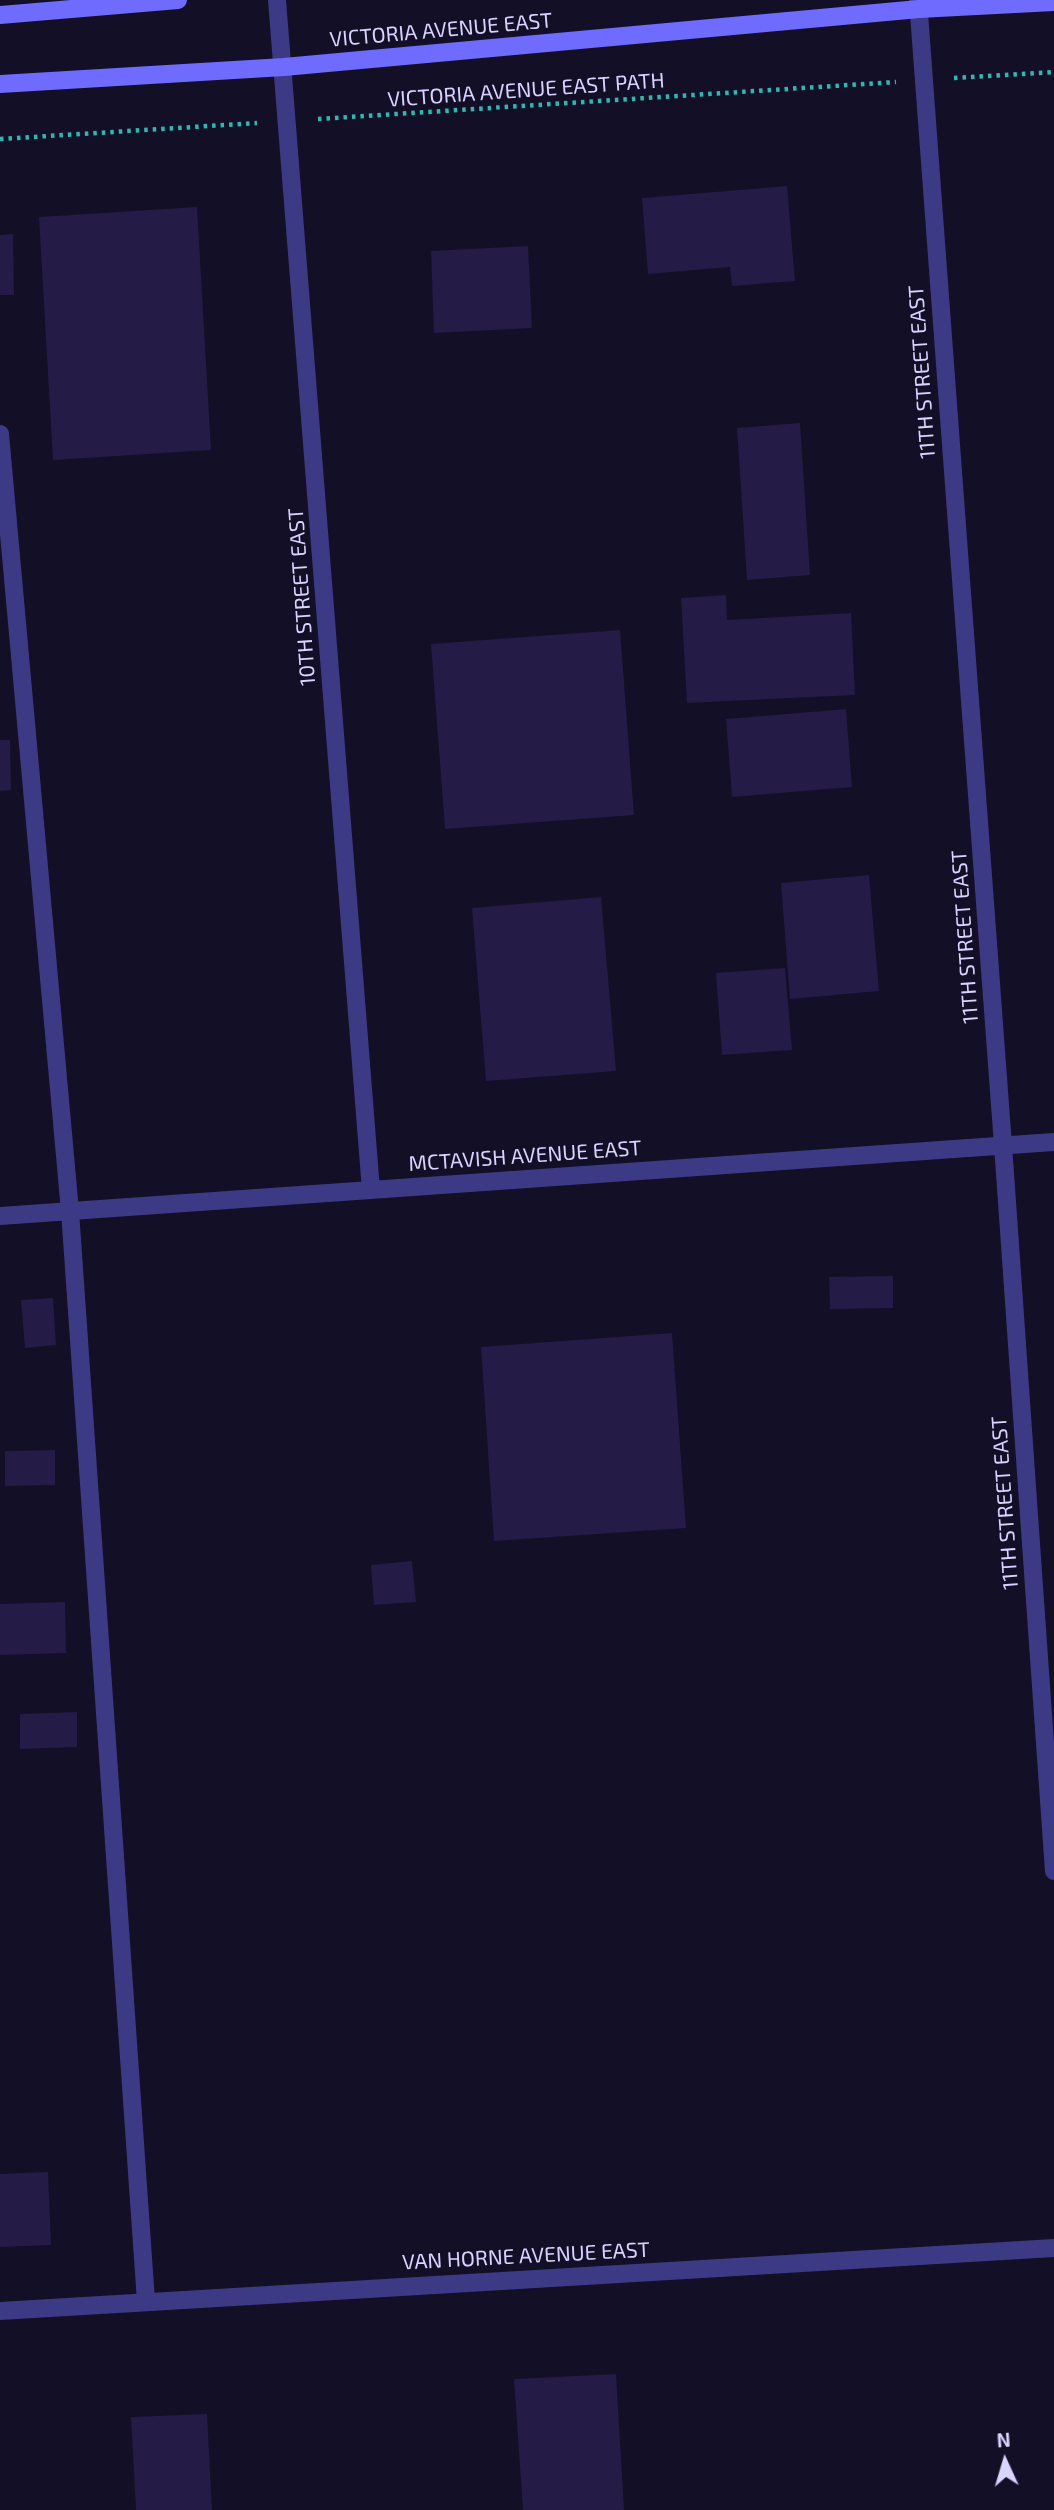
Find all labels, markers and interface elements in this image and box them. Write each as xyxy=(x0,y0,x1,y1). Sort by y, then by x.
street label: VICTORIA AVENUE EAST xyxy=(329,8,553,52)
street label: VICTORIA AVENUE EAST PATH xyxy=(387,68,665,112)
street label: 11TH STREET EAST xyxy=(903,284,941,460)
street label: 10TH STREET EAST xyxy=(283,507,321,687)
street label: 11TH STREET EAST xyxy=(946,849,984,1025)
street label: MCTAVISH AVENUE EAST xyxy=(408,1135,642,1177)
street label: 11TH STREET EAST xyxy=(986,1415,1024,1591)
street label: VAN HORNE AVENUE EAST xyxy=(402,2237,650,2275)
north arrow xyxy=(970,2426,1040,2496)
text: N xyxy=(996,2428,1011,2452)

